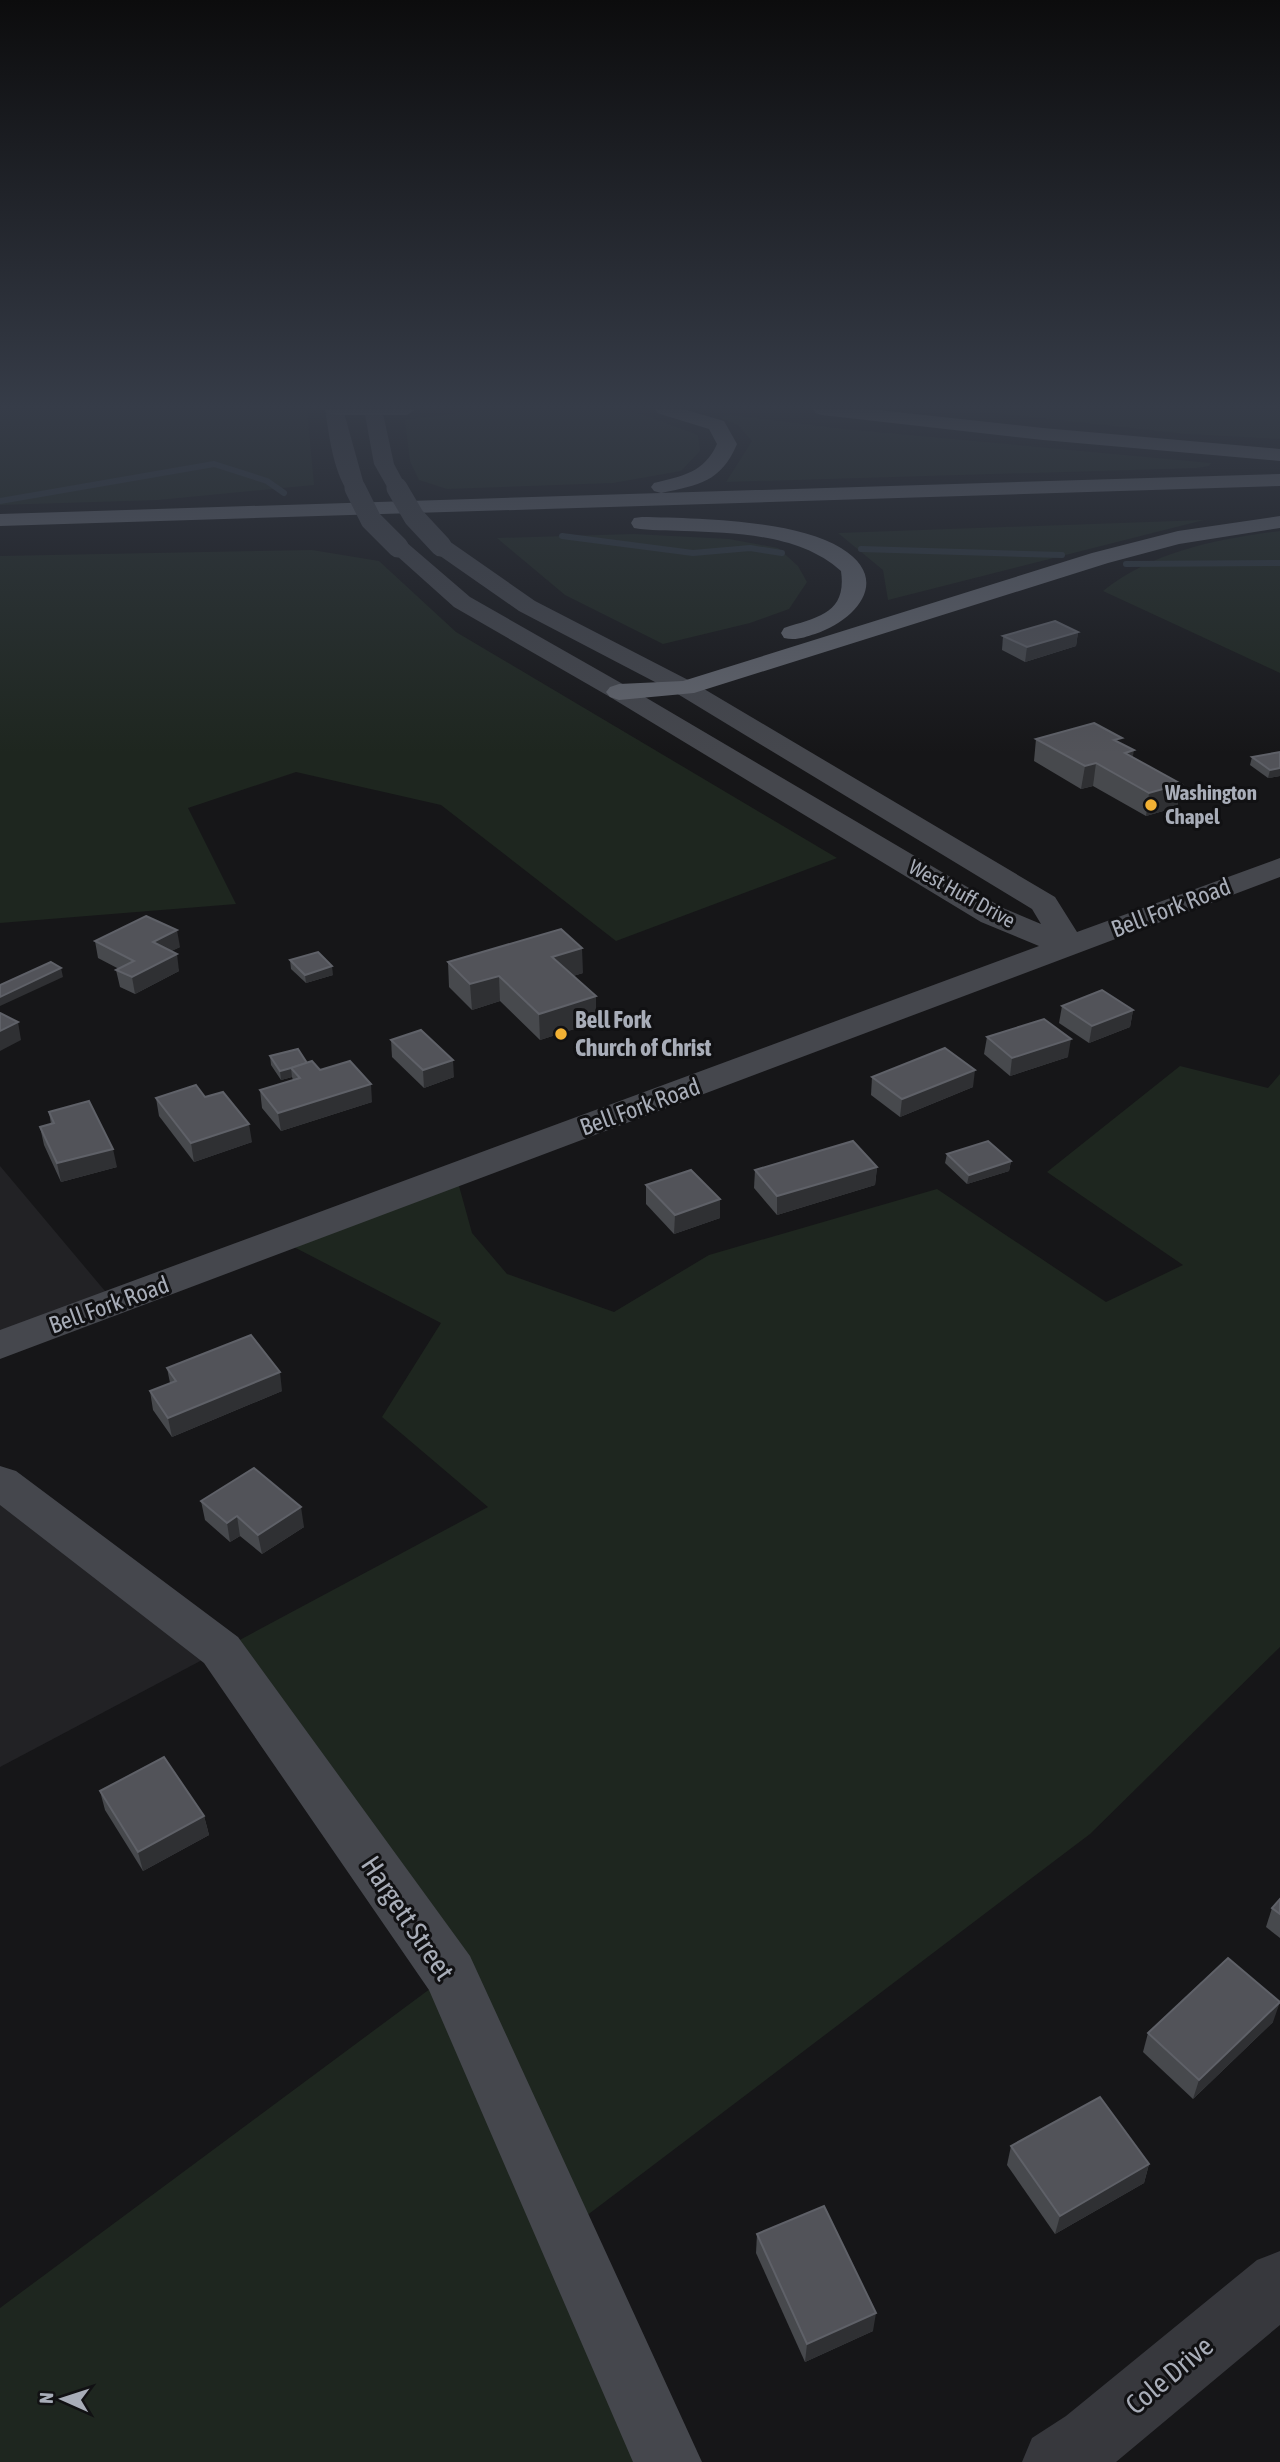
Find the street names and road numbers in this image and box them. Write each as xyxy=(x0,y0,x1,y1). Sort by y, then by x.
street label: West Huff Drive xyxy=(905,854,1020,932)
street label: Bell Fork Road xyxy=(1107,872,1234,943)
street label: Bell Fork Road xyxy=(576,1072,703,1141)
street label: Bell Fork Road xyxy=(45,1270,172,1339)
street label: Hargett Street xyxy=(355,1850,461,1986)
street label: Cole Drive xyxy=(1119,2329,1219,2421)

